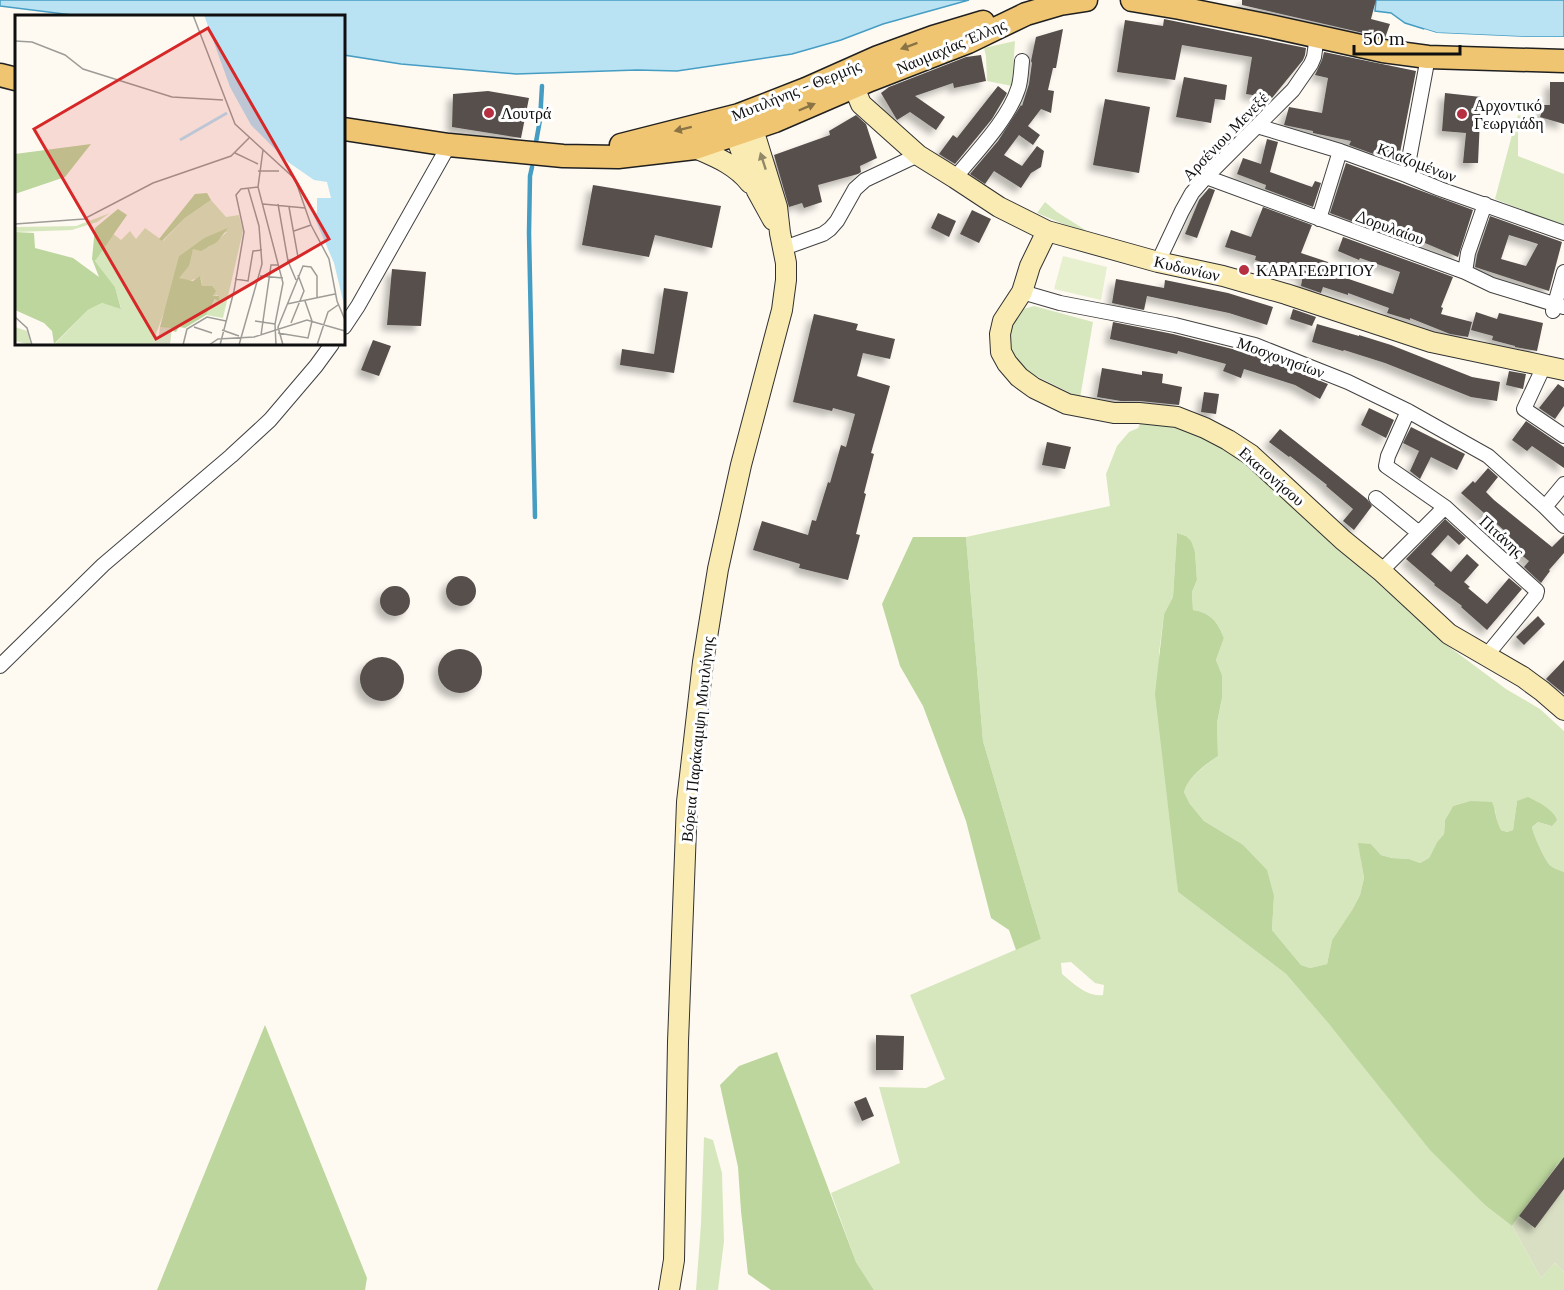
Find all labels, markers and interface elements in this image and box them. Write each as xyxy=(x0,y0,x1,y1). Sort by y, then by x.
street label: Ναυμαχίας Έλλης xyxy=(893,14,1010,78)
inset map xyxy=(15,15,345,345)
scale bar xyxy=(1354,18,1460,56)
text: 50 m xyxy=(1363,27,1405,50)
one-way arrow xyxy=(900,41,918,51)
street label: Μυτιλήνης - Θερμής xyxy=(728,55,864,125)
street label: Αρσένιου Μενεξέ xyxy=(1178,87,1272,184)
place label: Αρχοντικό Γεωργιάδη xyxy=(1474,95,1544,133)
one-way arrow xyxy=(798,102,816,112)
place label: Λουτρά xyxy=(501,103,552,123)
marker: Λουτρά xyxy=(482,106,496,120)
marker: Αρχοντικό Γεωργιάδη xyxy=(1455,107,1469,121)
one-way arrow xyxy=(673,125,692,135)
street label: Κλαζομένων xyxy=(1375,138,1459,186)
one-way arrow xyxy=(757,152,767,170)
street label: Δορυλαίου xyxy=(1353,205,1427,249)
street label: Κυδωνίων xyxy=(1152,251,1222,285)
place label: ΚΑΡΑΓΕΩΡΓΙΟΥ xyxy=(1256,260,1375,280)
marker: ΚΑΡΑΓΕΩΡΓΙΟΥ xyxy=(1237,263,1251,277)
street label: Μοσχονησίων xyxy=(1234,332,1328,382)
street label: Εκατονήσου xyxy=(1235,442,1309,510)
street label: Πιτάνης xyxy=(1476,511,1529,562)
street label: Βόρεια Παράκαμψη Μυτιλήνης xyxy=(676,635,718,843)

